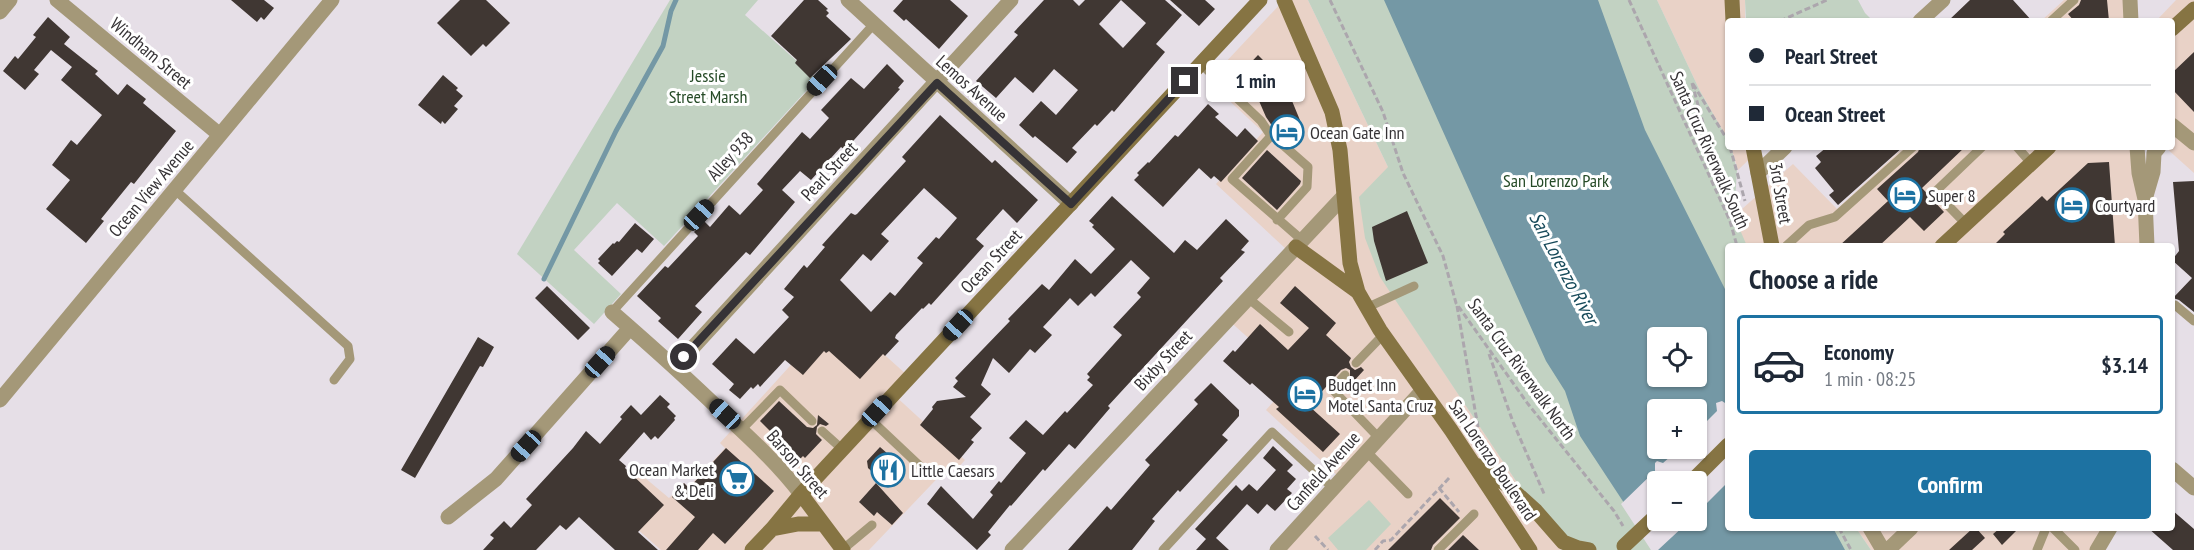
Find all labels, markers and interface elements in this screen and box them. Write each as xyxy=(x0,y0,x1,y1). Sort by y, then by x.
street label: Windham Street xyxy=(105,12,197,94)
text: Pearl Street xyxy=(1785,42,1877,70)
street label: Lemos Avenue xyxy=(931,50,1013,126)
callout: 1 min xyxy=(1206,60,1305,102)
car xyxy=(803,61,841,99)
park label: Jessie Street Marsh xyxy=(669,64,747,108)
route end xyxy=(1171,67,1198,94)
text: 1 min xyxy=(1235,68,1276,94)
street label: Santa Cruz Riverwalk South xyxy=(1665,68,1755,232)
text: Ocean Street xyxy=(1785,100,1885,128)
hotel icon: Ocean Gate Inn xyxy=(1269,114,1305,150)
place label: Ocean Gate Inn xyxy=(1310,121,1404,144)
street label: Alley 938 xyxy=(702,127,758,185)
street label: Ocean View Avenue xyxy=(103,134,199,242)
street label: Pearl Street xyxy=(796,137,862,205)
street label: 3rd Street xyxy=(1764,161,1798,226)
park label: San Lorenzo Park xyxy=(1503,169,1609,192)
hotel icon: Super 8 xyxy=(1887,177,1923,213)
place label: Super 8 xyxy=(1928,184,1976,207)
hotel icon: Courtyard xyxy=(2054,187,2090,223)
place label: Courtyard xyxy=(2095,194,2155,217)
car xyxy=(680,196,718,234)
water label: San Lorenzo River xyxy=(1524,207,1606,331)
street label: Ocean Street xyxy=(955,224,1027,298)
text: Choose a ride xyxy=(1749,262,1878,296)
street label: Santa Cruz Riverwalk North xyxy=(1463,294,1581,444)
car xyxy=(939,306,977,344)
street label: Bixby Street xyxy=(1129,325,1197,395)
map controls xyxy=(1647,327,1707,531)
button: locate xyxy=(1647,327,1707,387)
icon: car xyxy=(1752,338,1806,392)
text: Economy xyxy=(1824,338,1894,366)
car xyxy=(581,343,619,381)
route start xyxy=(670,343,697,370)
text: $3.14 xyxy=(2101,351,2148,379)
text: 1 min · 08:25 xyxy=(1824,366,1916,392)
place label: Budget Inn Motel Santa Cruz xyxy=(1328,373,1434,417)
hotel icon: Budget Inn Motel Santa Cruz xyxy=(1287,376,1323,412)
car xyxy=(858,392,896,430)
car xyxy=(706,395,744,433)
street label: San Lorenzo Boulevard xyxy=(1444,395,1542,525)
button: + xyxy=(1647,399,1707,459)
street label: Barson Street xyxy=(762,425,834,503)
street label: Canfield Avenue xyxy=(1281,426,1365,516)
car xyxy=(507,427,545,465)
button: Confirm xyxy=(1749,450,2151,519)
restaurant icon: Little Caesars xyxy=(870,452,906,488)
place label: Ocean Market & Deli xyxy=(629,458,714,502)
place label: Little Caesars xyxy=(911,459,995,482)
supermarket icon: Ocean Market & Deli xyxy=(719,461,755,497)
button: − xyxy=(1647,471,1707,531)

